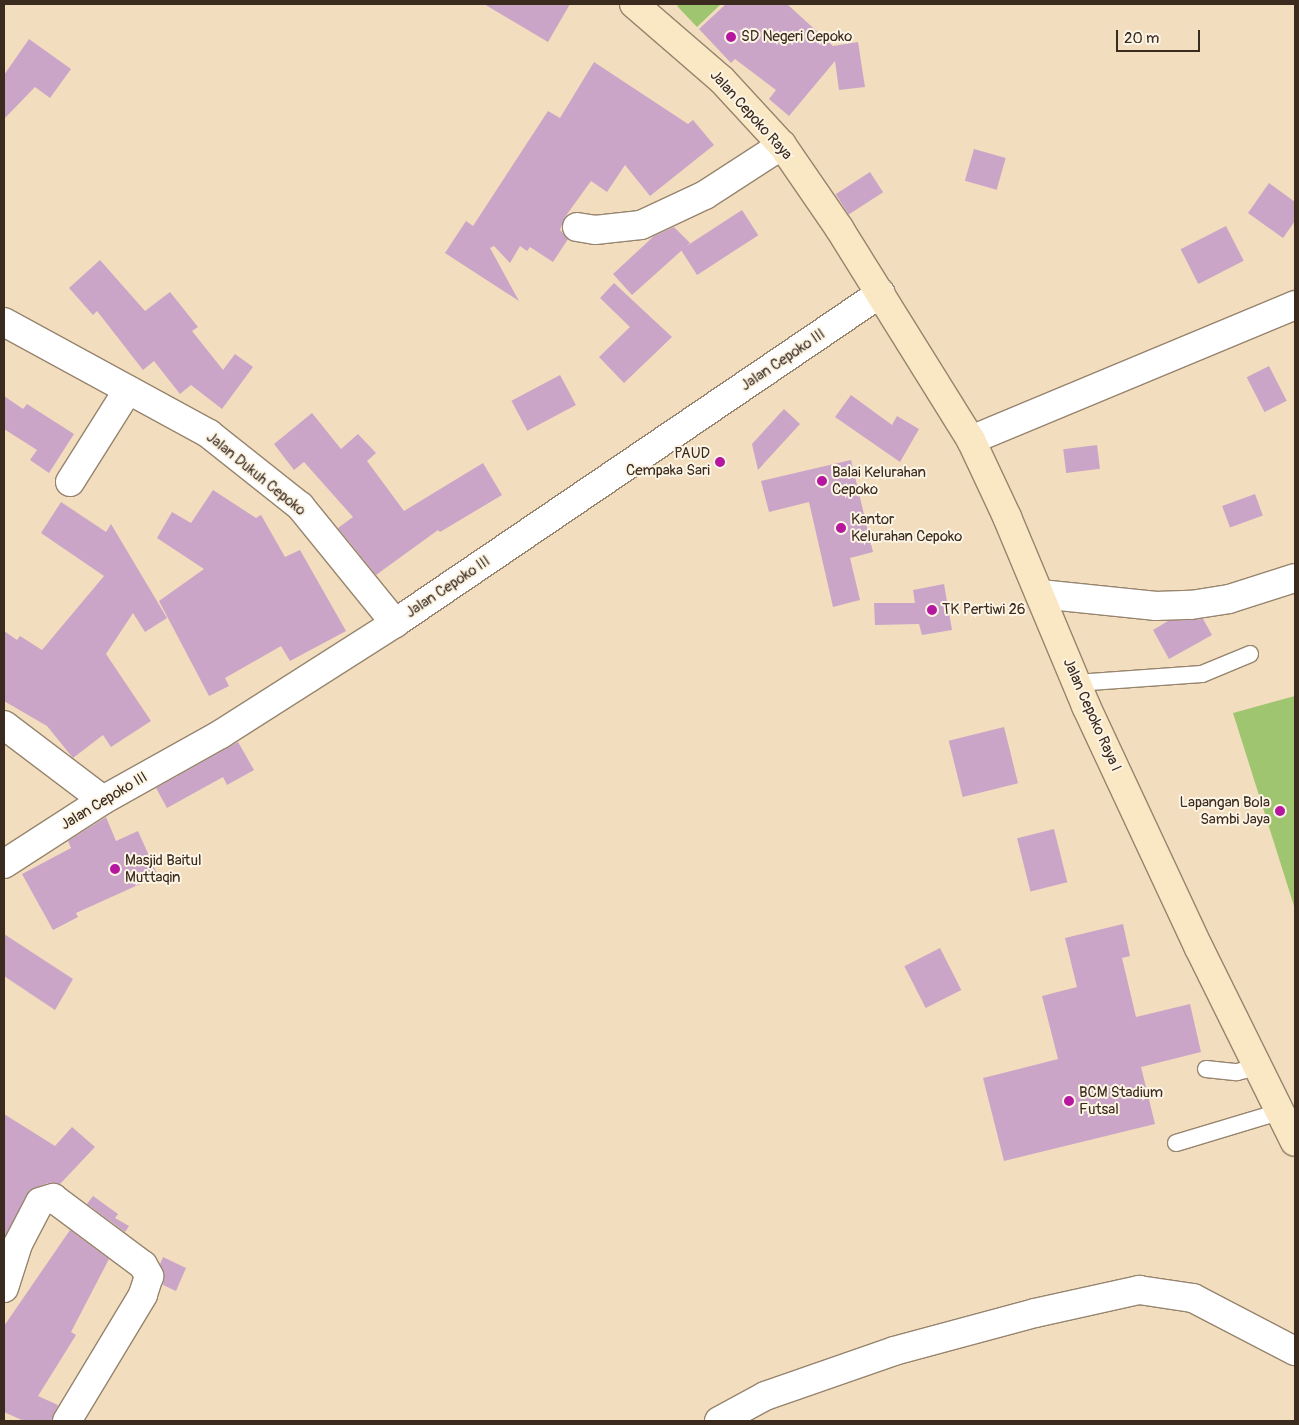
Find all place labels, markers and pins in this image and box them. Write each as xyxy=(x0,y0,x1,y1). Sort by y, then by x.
place label: SD Negeri Cepoko xyxy=(741,28,852,46)
marker: SD Negeri Cepoko xyxy=(725,31,737,43)
place label: PAUD Cempaka Sari xyxy=(626,444,710,479)
marker: PAUD Cempaka Sari xyxy=(714,456,726,468)
place label: Balai Kelurahan Cepoko xyxy=(832,463,926,498)
marker: Balai Kelurahan Cepoko xyxy=(816,475,828,487)
place label: Kantor Kelurahan Cepoko xyxy=(851,510,962,545)
marker: Kantor Kelurahan Cepoko xyxy=(835,522,847,534)
place label: TK Pertiwi 26 xyxy=(942,601,1026,619)
marker: TK Pertiwi 26 xyxy=(926,604,938,616)
place label: Lapangan Bola Sambi Jaya xyxy=(1180,793,1270,828)
marker: Lapangan Bola Sambi Jaya xyxy=(1274,805,1286,817)
place label: Masjid Baitul Muttaqin xyxy=(125,851,201,886)
marker: Masjid Baitul Muttaqin xyxy=(109,863,121,875)
place label: BCM Stadium Futsal xyxy=(1079,1083,1163,1118)
marker: BCM Stadium Futsal xyxy=(1063,1095,1075,1107)

